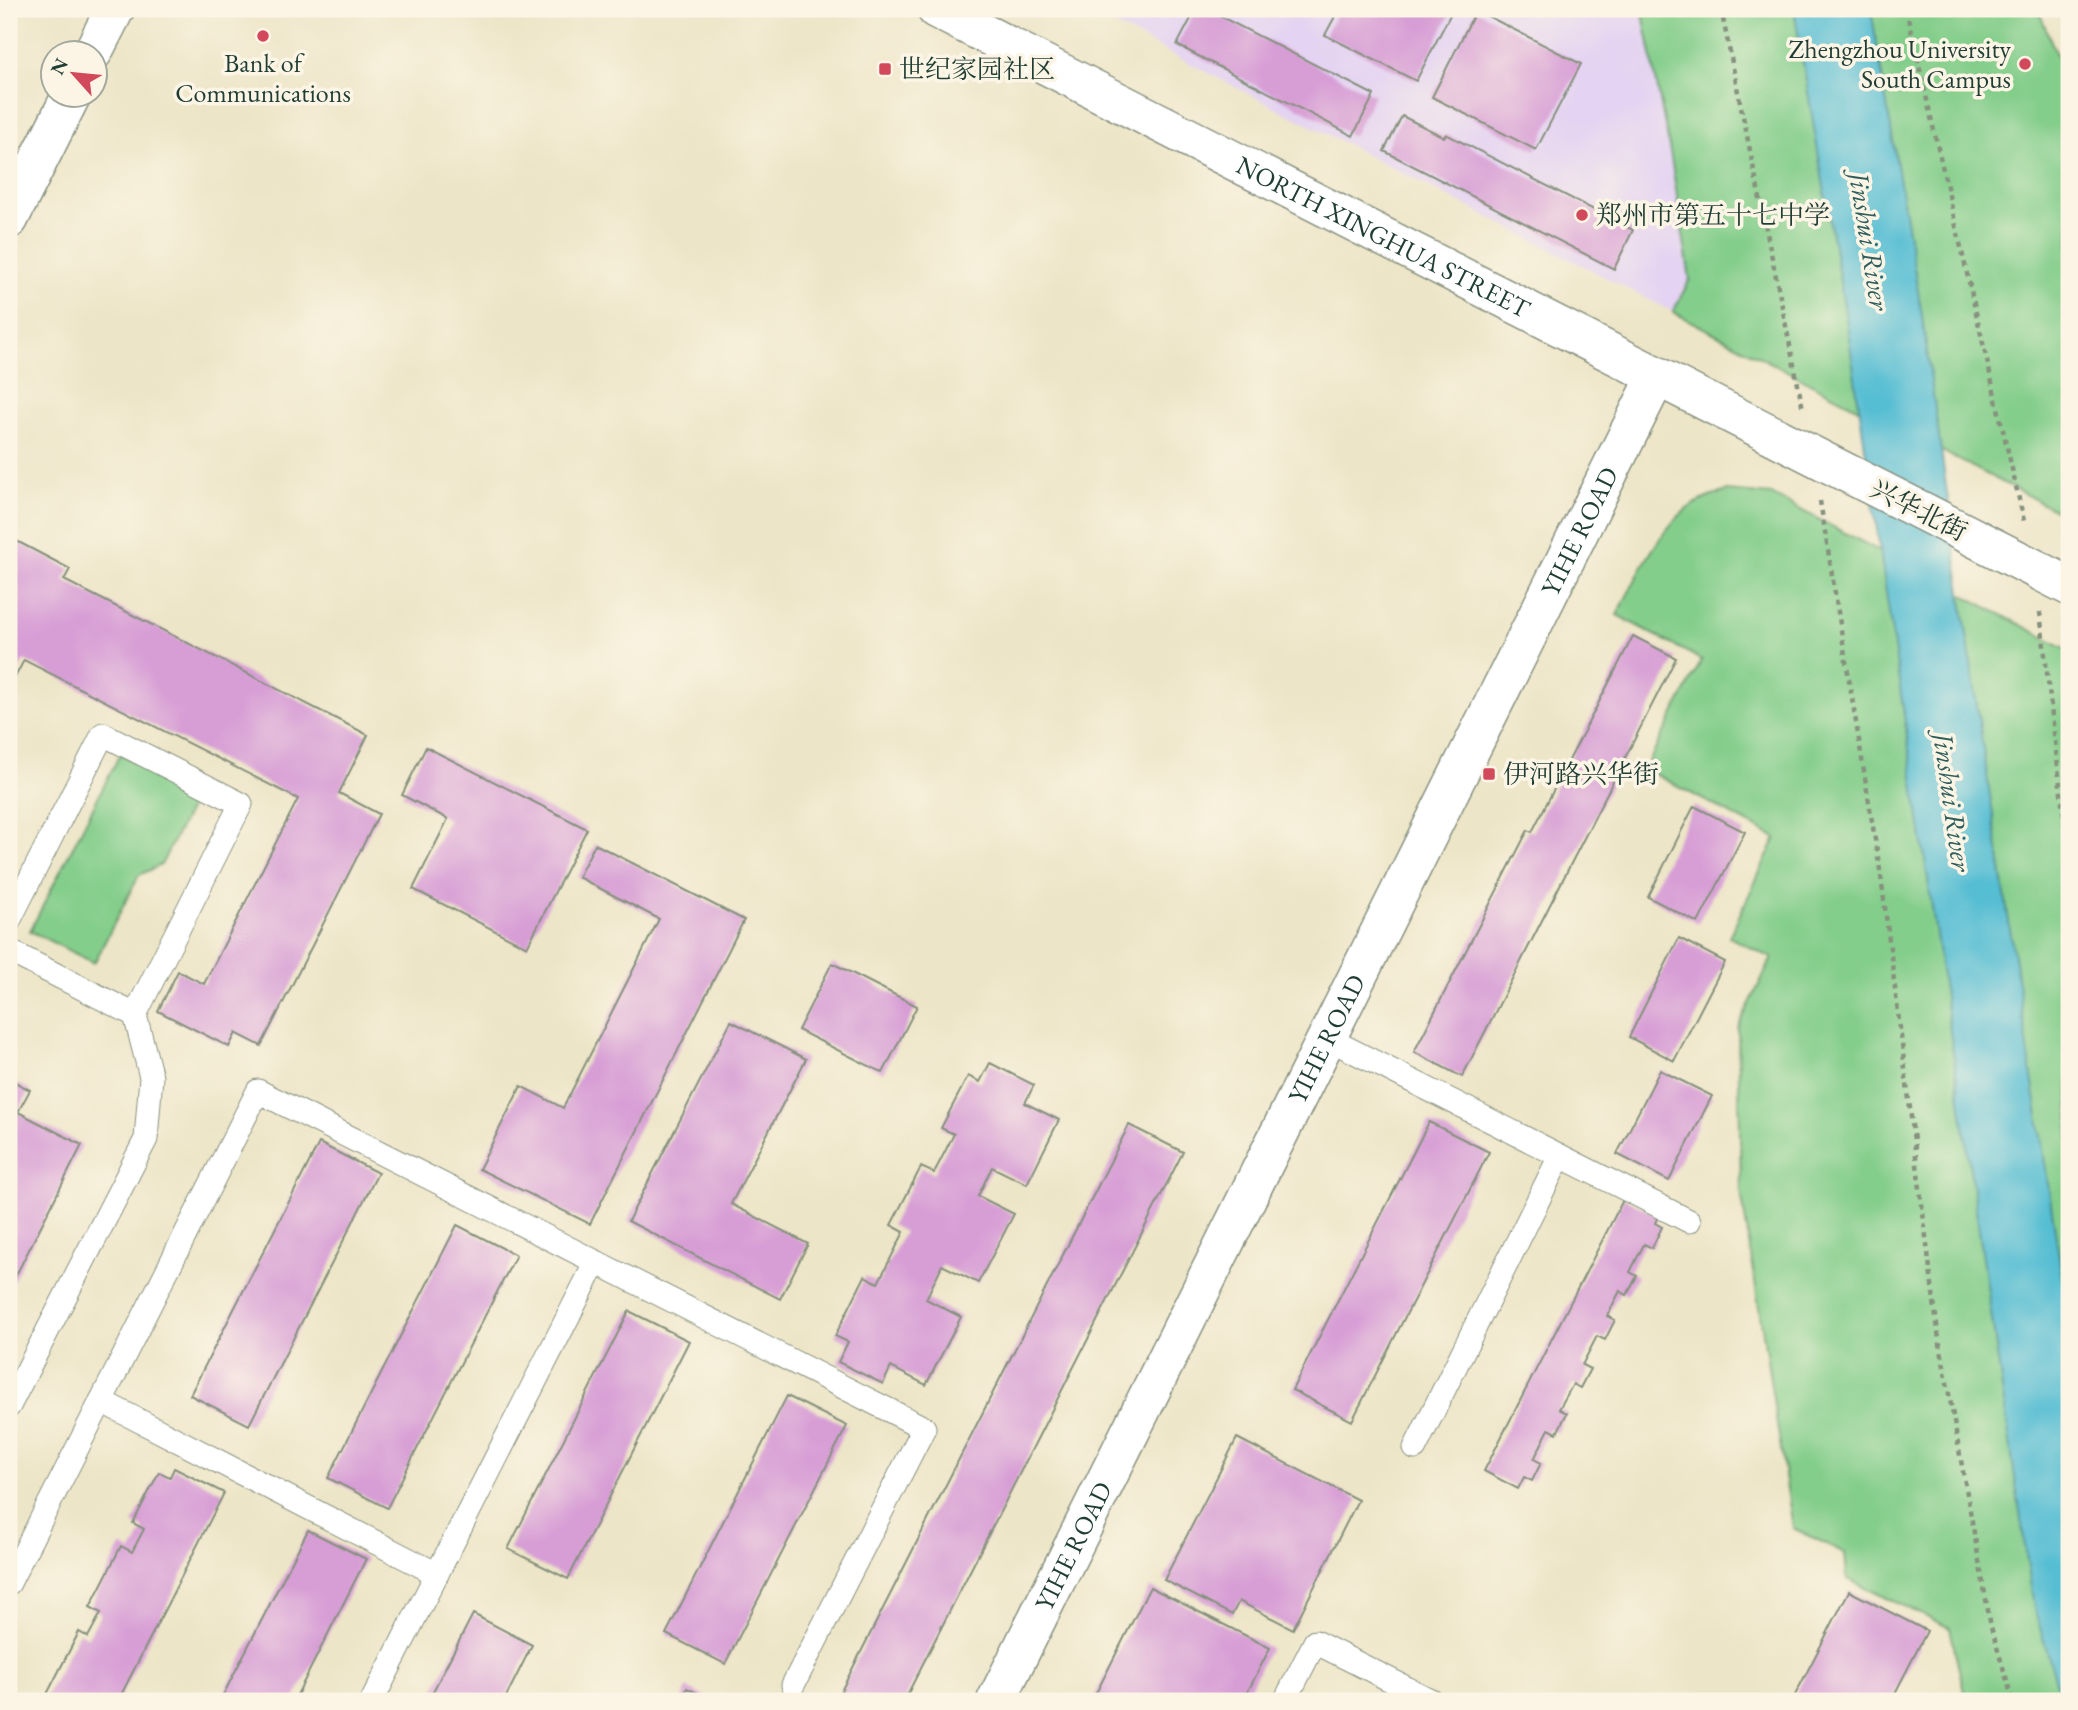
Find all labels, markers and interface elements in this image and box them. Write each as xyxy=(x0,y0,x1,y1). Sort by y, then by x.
marker: Bank of Communications xyxy=(255,28,271,44)
place label: Zhengzhou University South Campus xyxy=(1789,32,2012,96)
north arrow xyxy=(38,38,108,108)
place label: Bank of Communications xyxy=(175,46,351,110)
place label: 世纪家园社区 xyxy=(899,52,1055,86)
text: N xyxy=(45,53,74,79)
marker: Zhengzhou University South Campus xyxy=(2017,56,2033,72)
marker: 世纪家园社区 xyxy=(877,61,893,77)
street label: NORTH XINGHUA STREET xyxy=(1231,148,1536,326)
water label: Jinshui River xyxy=(1840,164,1899,314)
place label: 郑州市第五十七中学 xyxy=(1596,198,1830,232)
marker: 郑州市第五十七中学 xyxy=(1574,207,1590,223)
street label: YIHE ROAD xyxy=(1533,461,1626,602)
street label: 兴华北街 xyxy=(1865,471,1973,549)
water label: Jinshui River xyxy=(1925,725,1981,875)
place label: 伊河路兴华街 xyxy=(1503,757,1659,791)
marker: 伊河路兴华街 xyxy=(1481,766,1497,782)
street label: YIHE ROAD xyxy=(1280,969,1373,1109)
street label: YIHE ROAD xyxy=(1027,1476,1120,1616)

